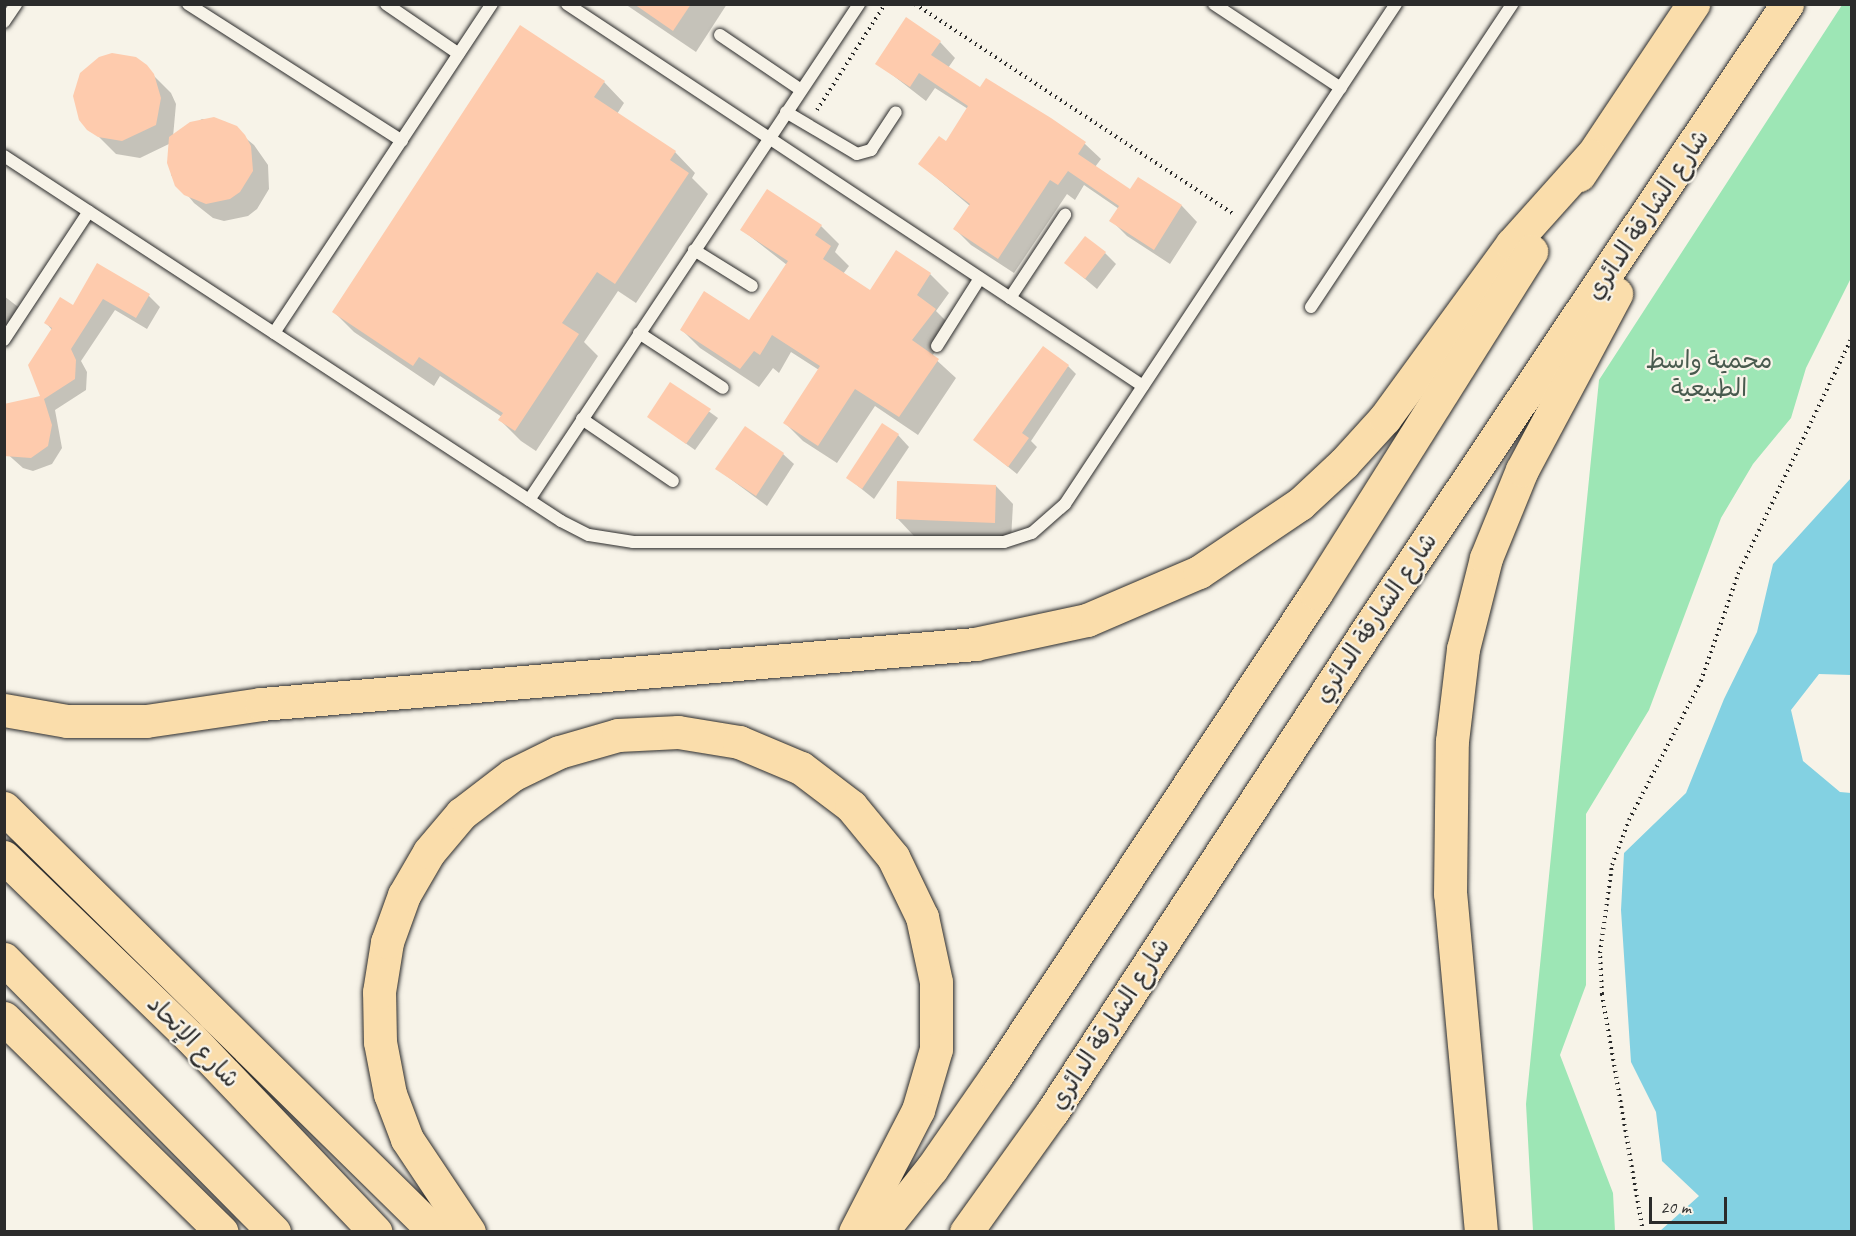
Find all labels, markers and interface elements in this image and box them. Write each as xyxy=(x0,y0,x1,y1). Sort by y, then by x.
street label: شارع الشارقة الدائري xyxy=(1580,124,1716,306)
park label: محمية واسط الطبيعية xyxy=(1646,347,1772,403)
street label: شارع الشارقة الدائري xyxy=(1308,527,1444,709)
street label: شارع الشارقة الدائري xyxy=(1044,933,1176,1115)
street label: شارع الإتحاد xyxy=(141,990,245,1094)
scale bar xyxy=(1652,1185,1730,1223)
text: 20 m xyxy=(1660,1196,1691,1218)

